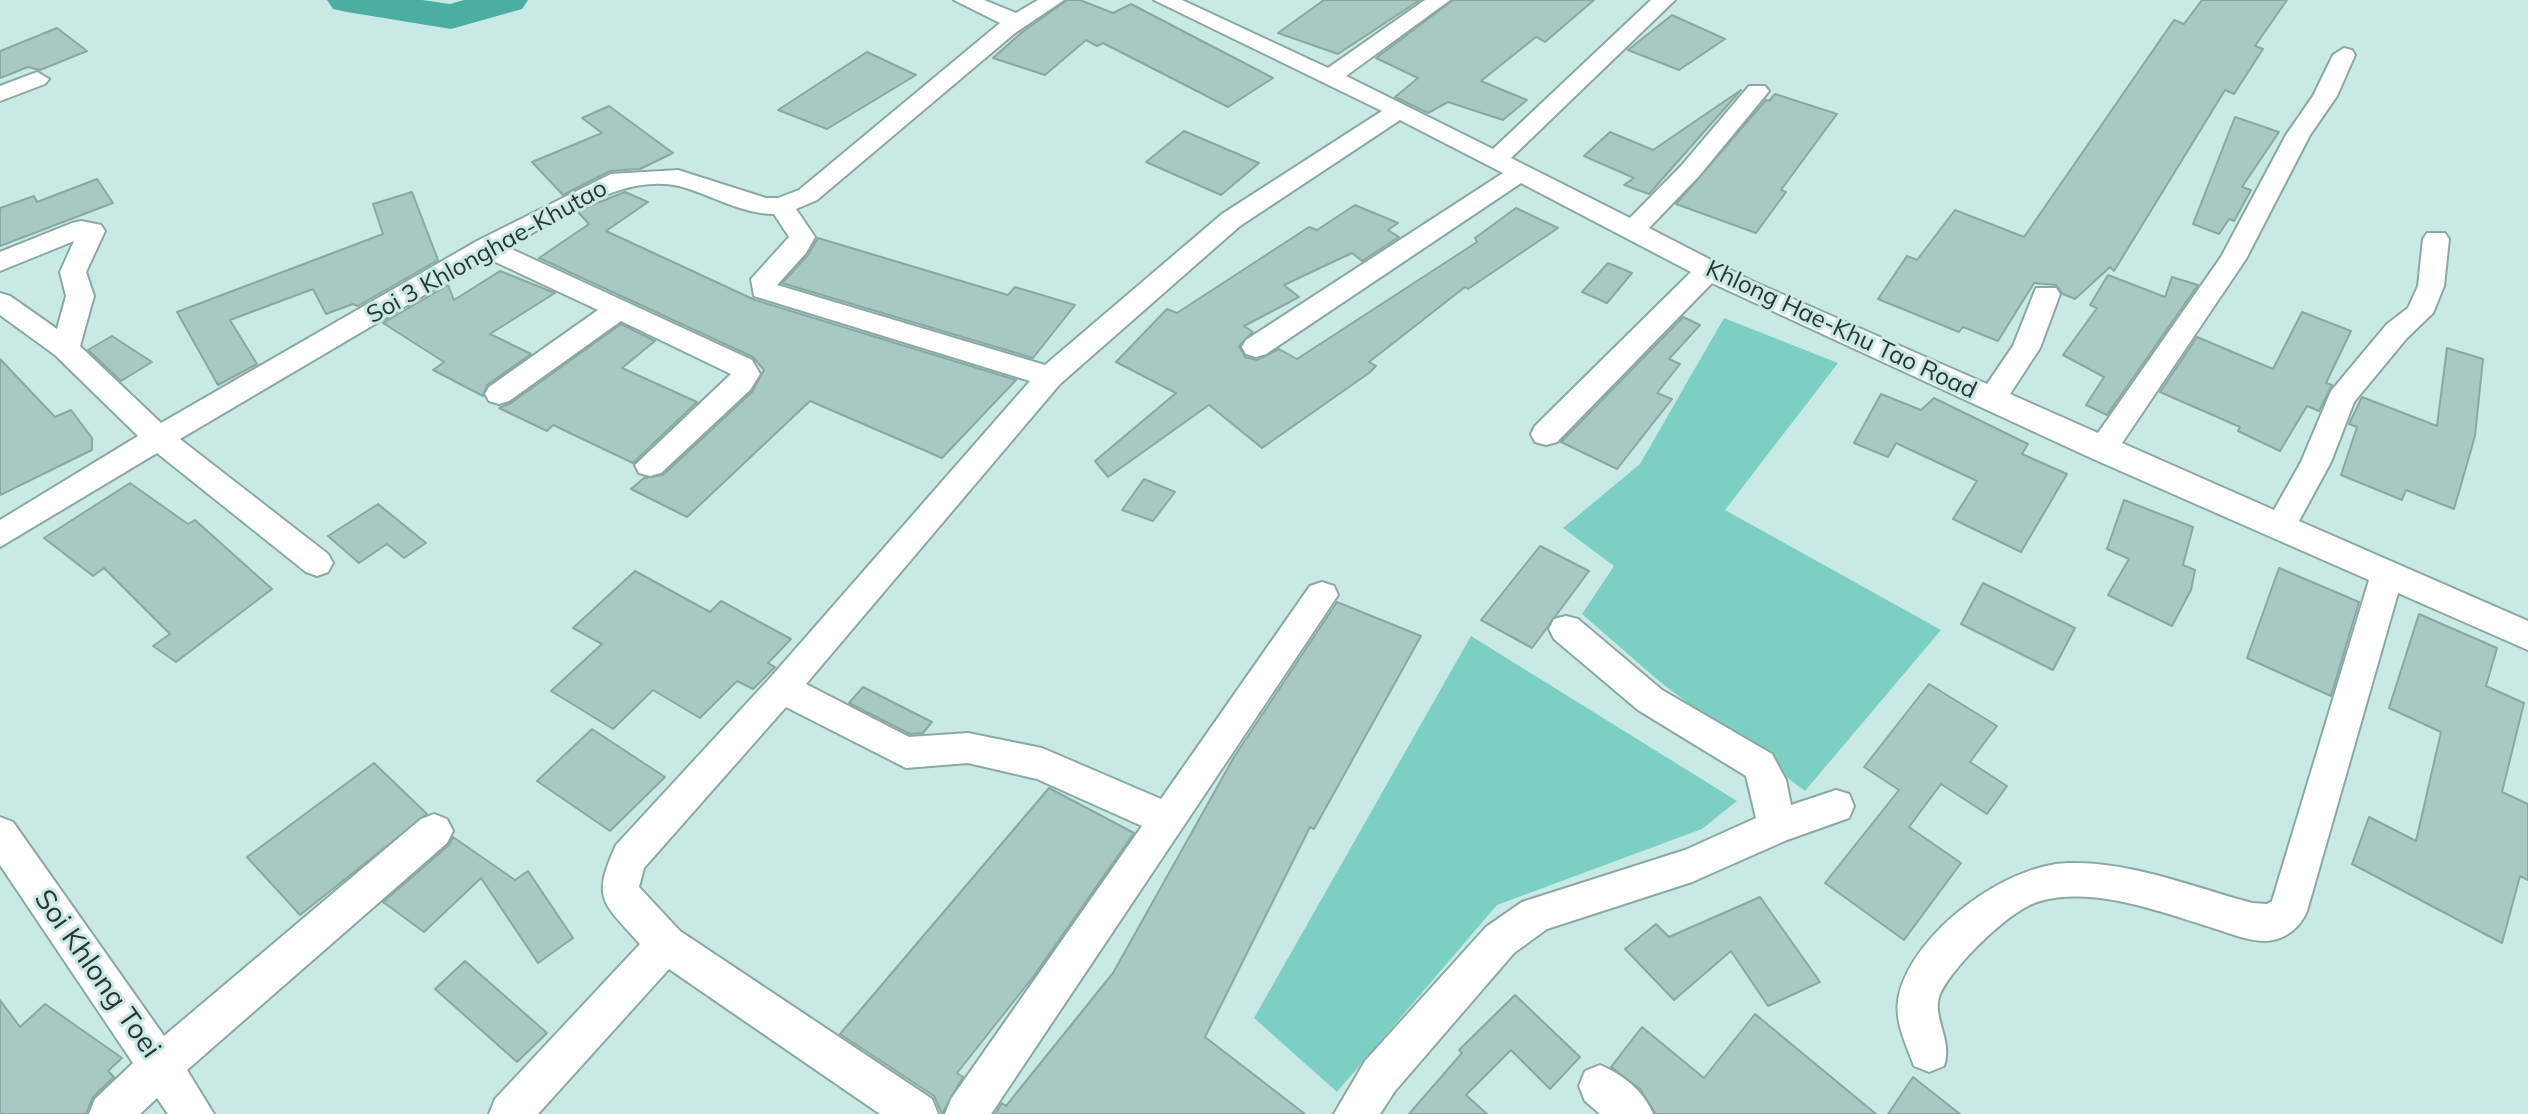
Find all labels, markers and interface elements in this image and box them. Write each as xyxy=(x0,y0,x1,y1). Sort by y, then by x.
street label: Soi 3 Khlonghae-Khutao xyxy=(362,174,612,330)
street label: Khlong Hae-Khu Tao Road xyxy=(1701,255,1981,405)
street label: Soi Khlong Toei xyxy=(27,883,167,1065)

